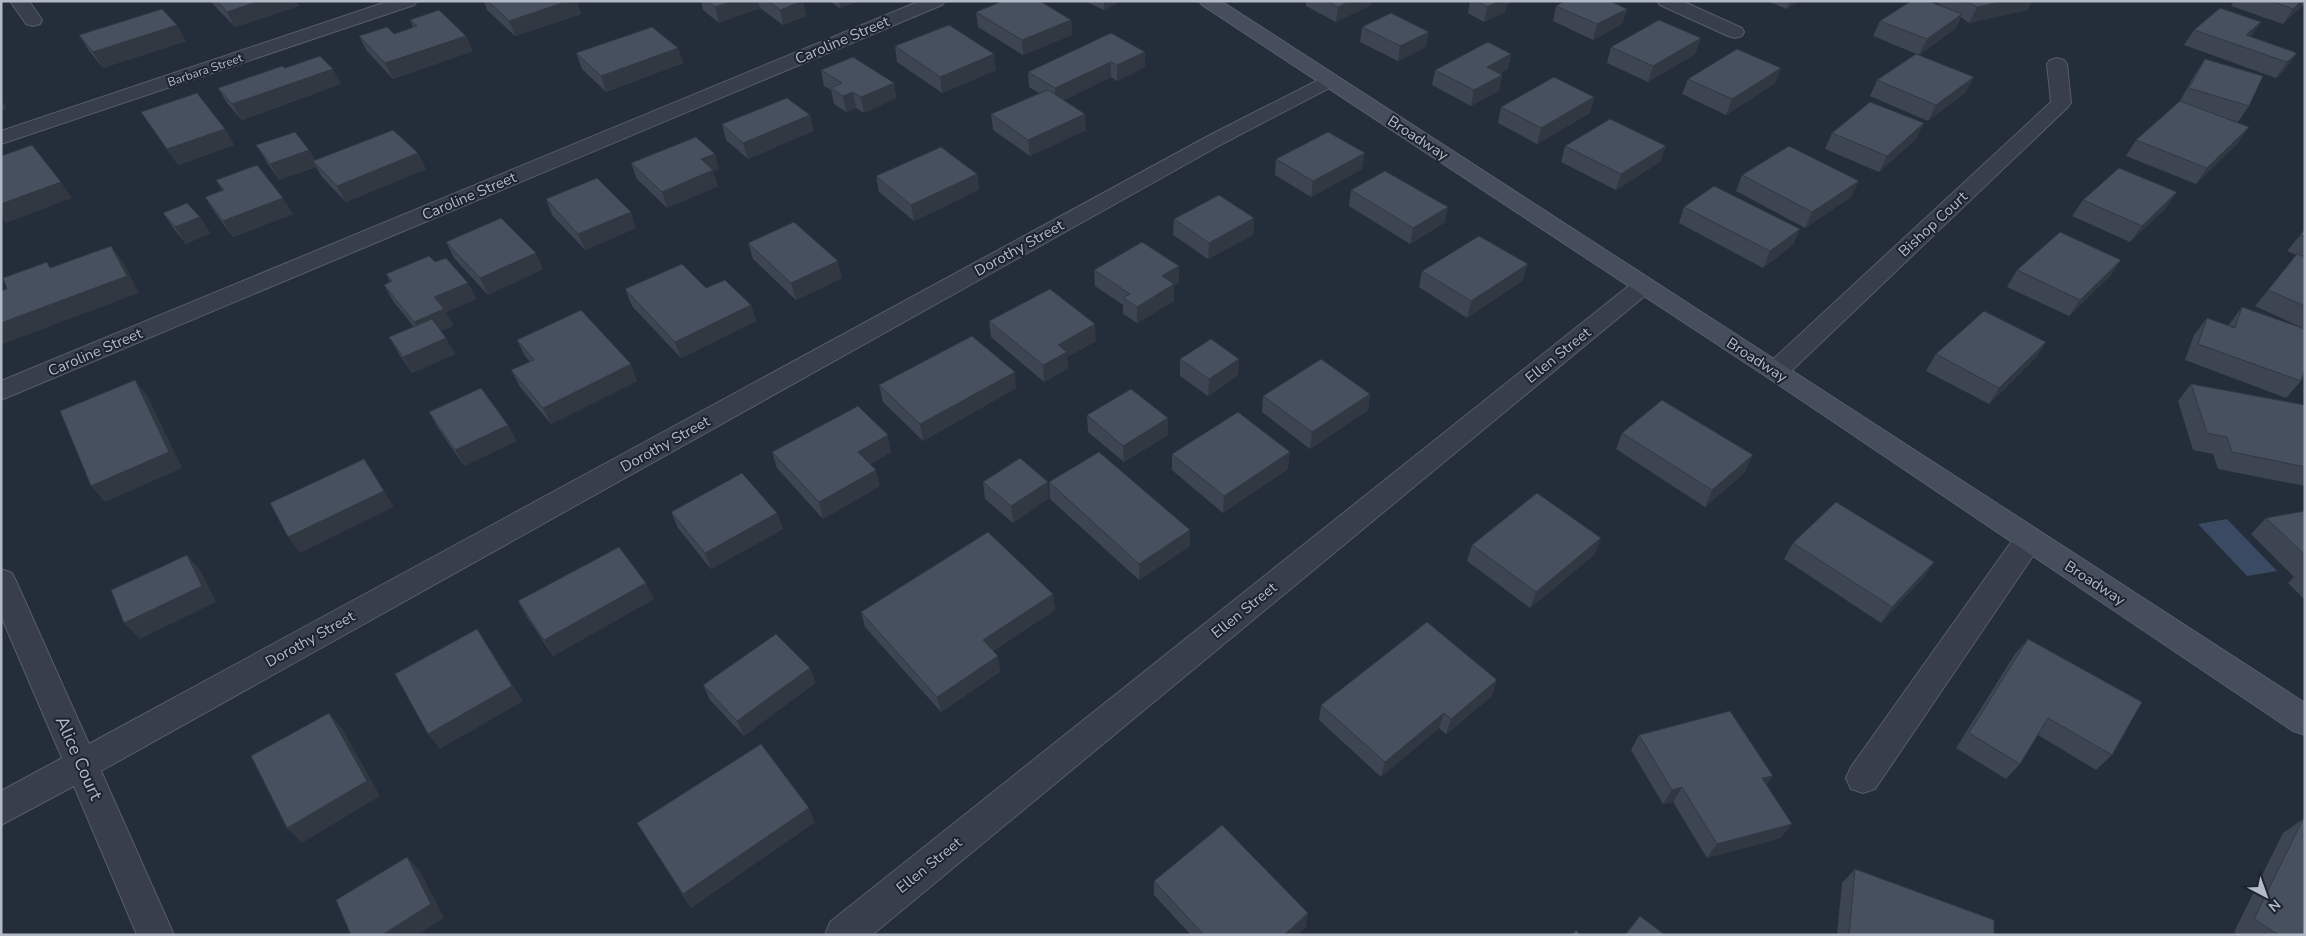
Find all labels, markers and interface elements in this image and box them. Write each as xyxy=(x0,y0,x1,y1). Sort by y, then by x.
street label: Caroline Street xyxy=(792,11,893,69)
street label: Barbara Street xyxy=(165,49,245,90)
street label: Broadway xyxy=(1384,111,1452,165)
street label: Caroline Street xyxy=(419,167,520,225)
street label: Bishop Court xyxy=(1894,186,1972,261)
street label: Dorothy Street xyxy=(971,215,1068,281)
street label: Ellen Street xyxy=(1521,322,1596,388)
street label: Caroline Street xyxy=(45,323,146,381)
street label: Broadway xyxy=(1723,333,1791,387)
street label: Dorothy Street xyxy=(617,411,714,477)
street label: Broadway xyxy=(2061,556,2129,610)
street label: Ellen Street xyxy=(1207,577,1282,643)
street label: Dorothy Street xyxy=(262,606,359,672)
street label: Alice Court xyxy=(50,712,109,805)
street label: Ellen Street xyxy=(892,832,967,898)
north arrow xyxy=(2241,871,2291,921)
text: N xyxy=(2264,895,2284,916)

